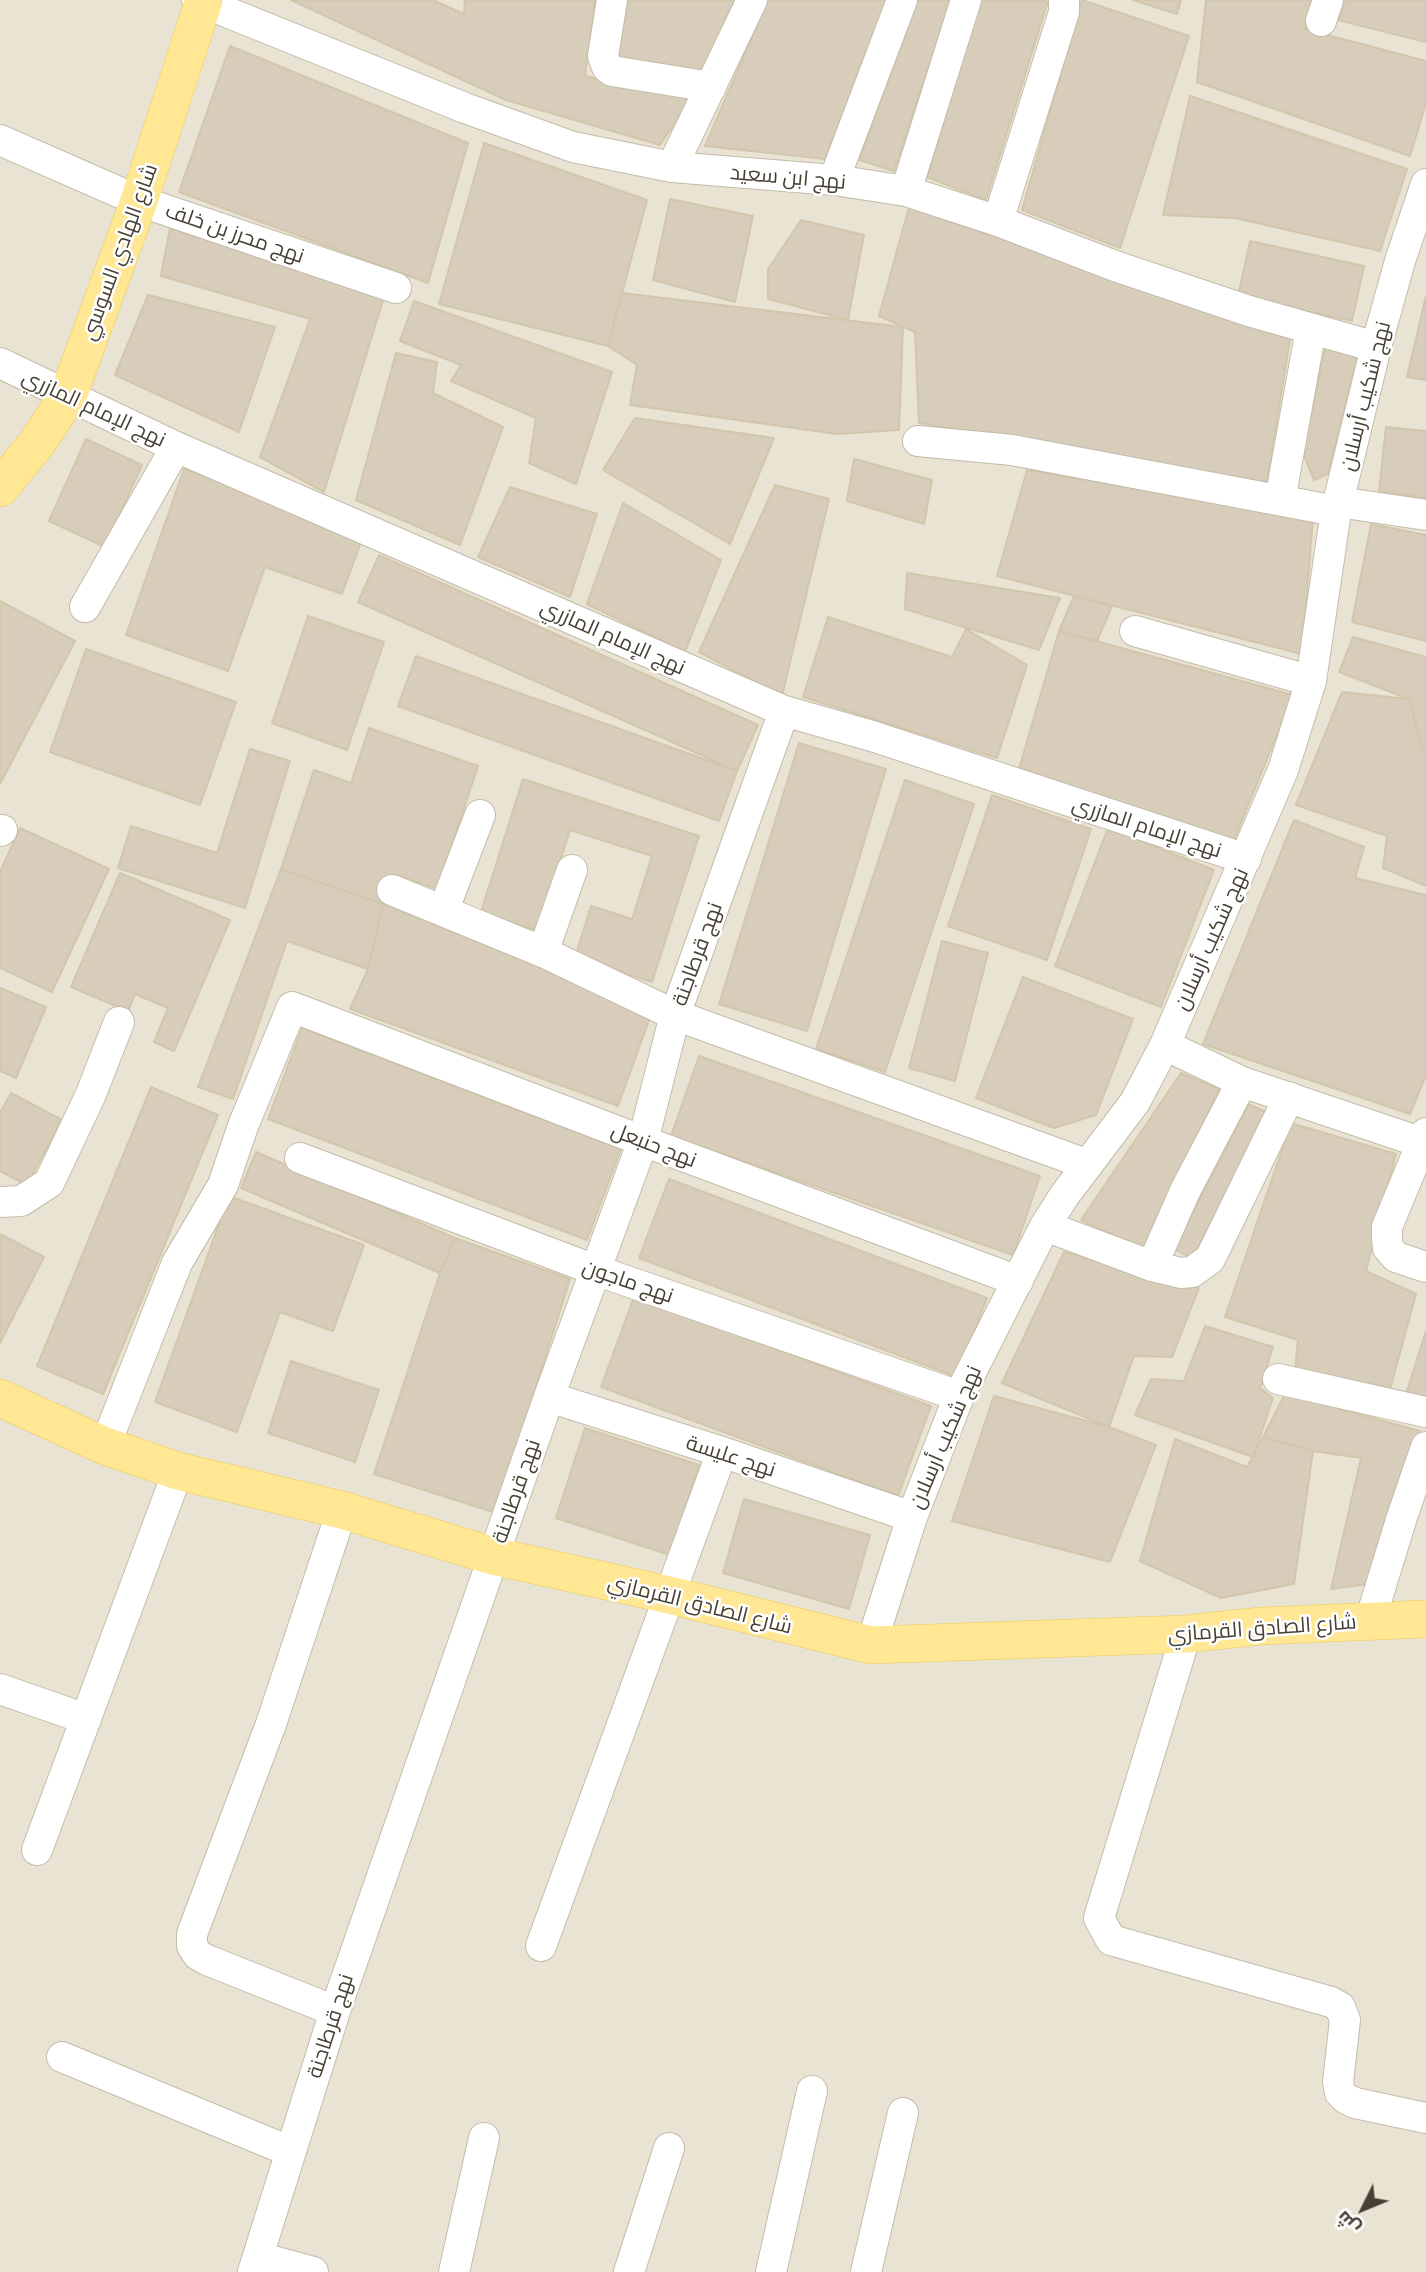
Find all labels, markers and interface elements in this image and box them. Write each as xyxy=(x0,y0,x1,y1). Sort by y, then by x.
street label: نهج ابن سعيد xyxy=(729,159,847,195)
street label: شارع الهادي السوسي xyxy=(75,160,163,344)
street label: نهج محرز بن خلف xyxy=(162,197,308,269)
street label: نهج شكيب أرسلان xyxy=(1334,319,1396,473)
street label: نهج الإمام المازري xyxy=(18,364,170,452)
street label: نهج الإمام المازري xyxy=(537,594,689,680)
street label: نهج الإمام المازري xyxy=(1069,791,1225,863)
street label: نهج شكيب أرسلان xyxy=(1168,864,1254,1014)
street label: نهج قرطاجنة xyxy=(667,899,727,1009)
street label: نهج حنبعل xyxy=(608,1117,700,1173)
street label: نهج ماجون xyxy=(579,1254,677,1308)
street label: نهج شكيب أرسلان xyxy=(903,1362,987,1512)
street label: نهج عليسة xyxy=(683,1430,779,1482)
street label: نهج قرطاجنة xyxy=(486,1436,546,1546)
street label: شارع الصادق القرمازي xyxy=(605,1569,795,1639)
street label: شارع الصادق القرمازي xyxy=(1167,1609,1357,1647)
street label: نهج قرطاجنة xyxy=(301,1971,359,2081)
north arrow xyxy=(1328,2174,1398,2244)
text: ش xyxy=(1331,2207,1364,2240)

